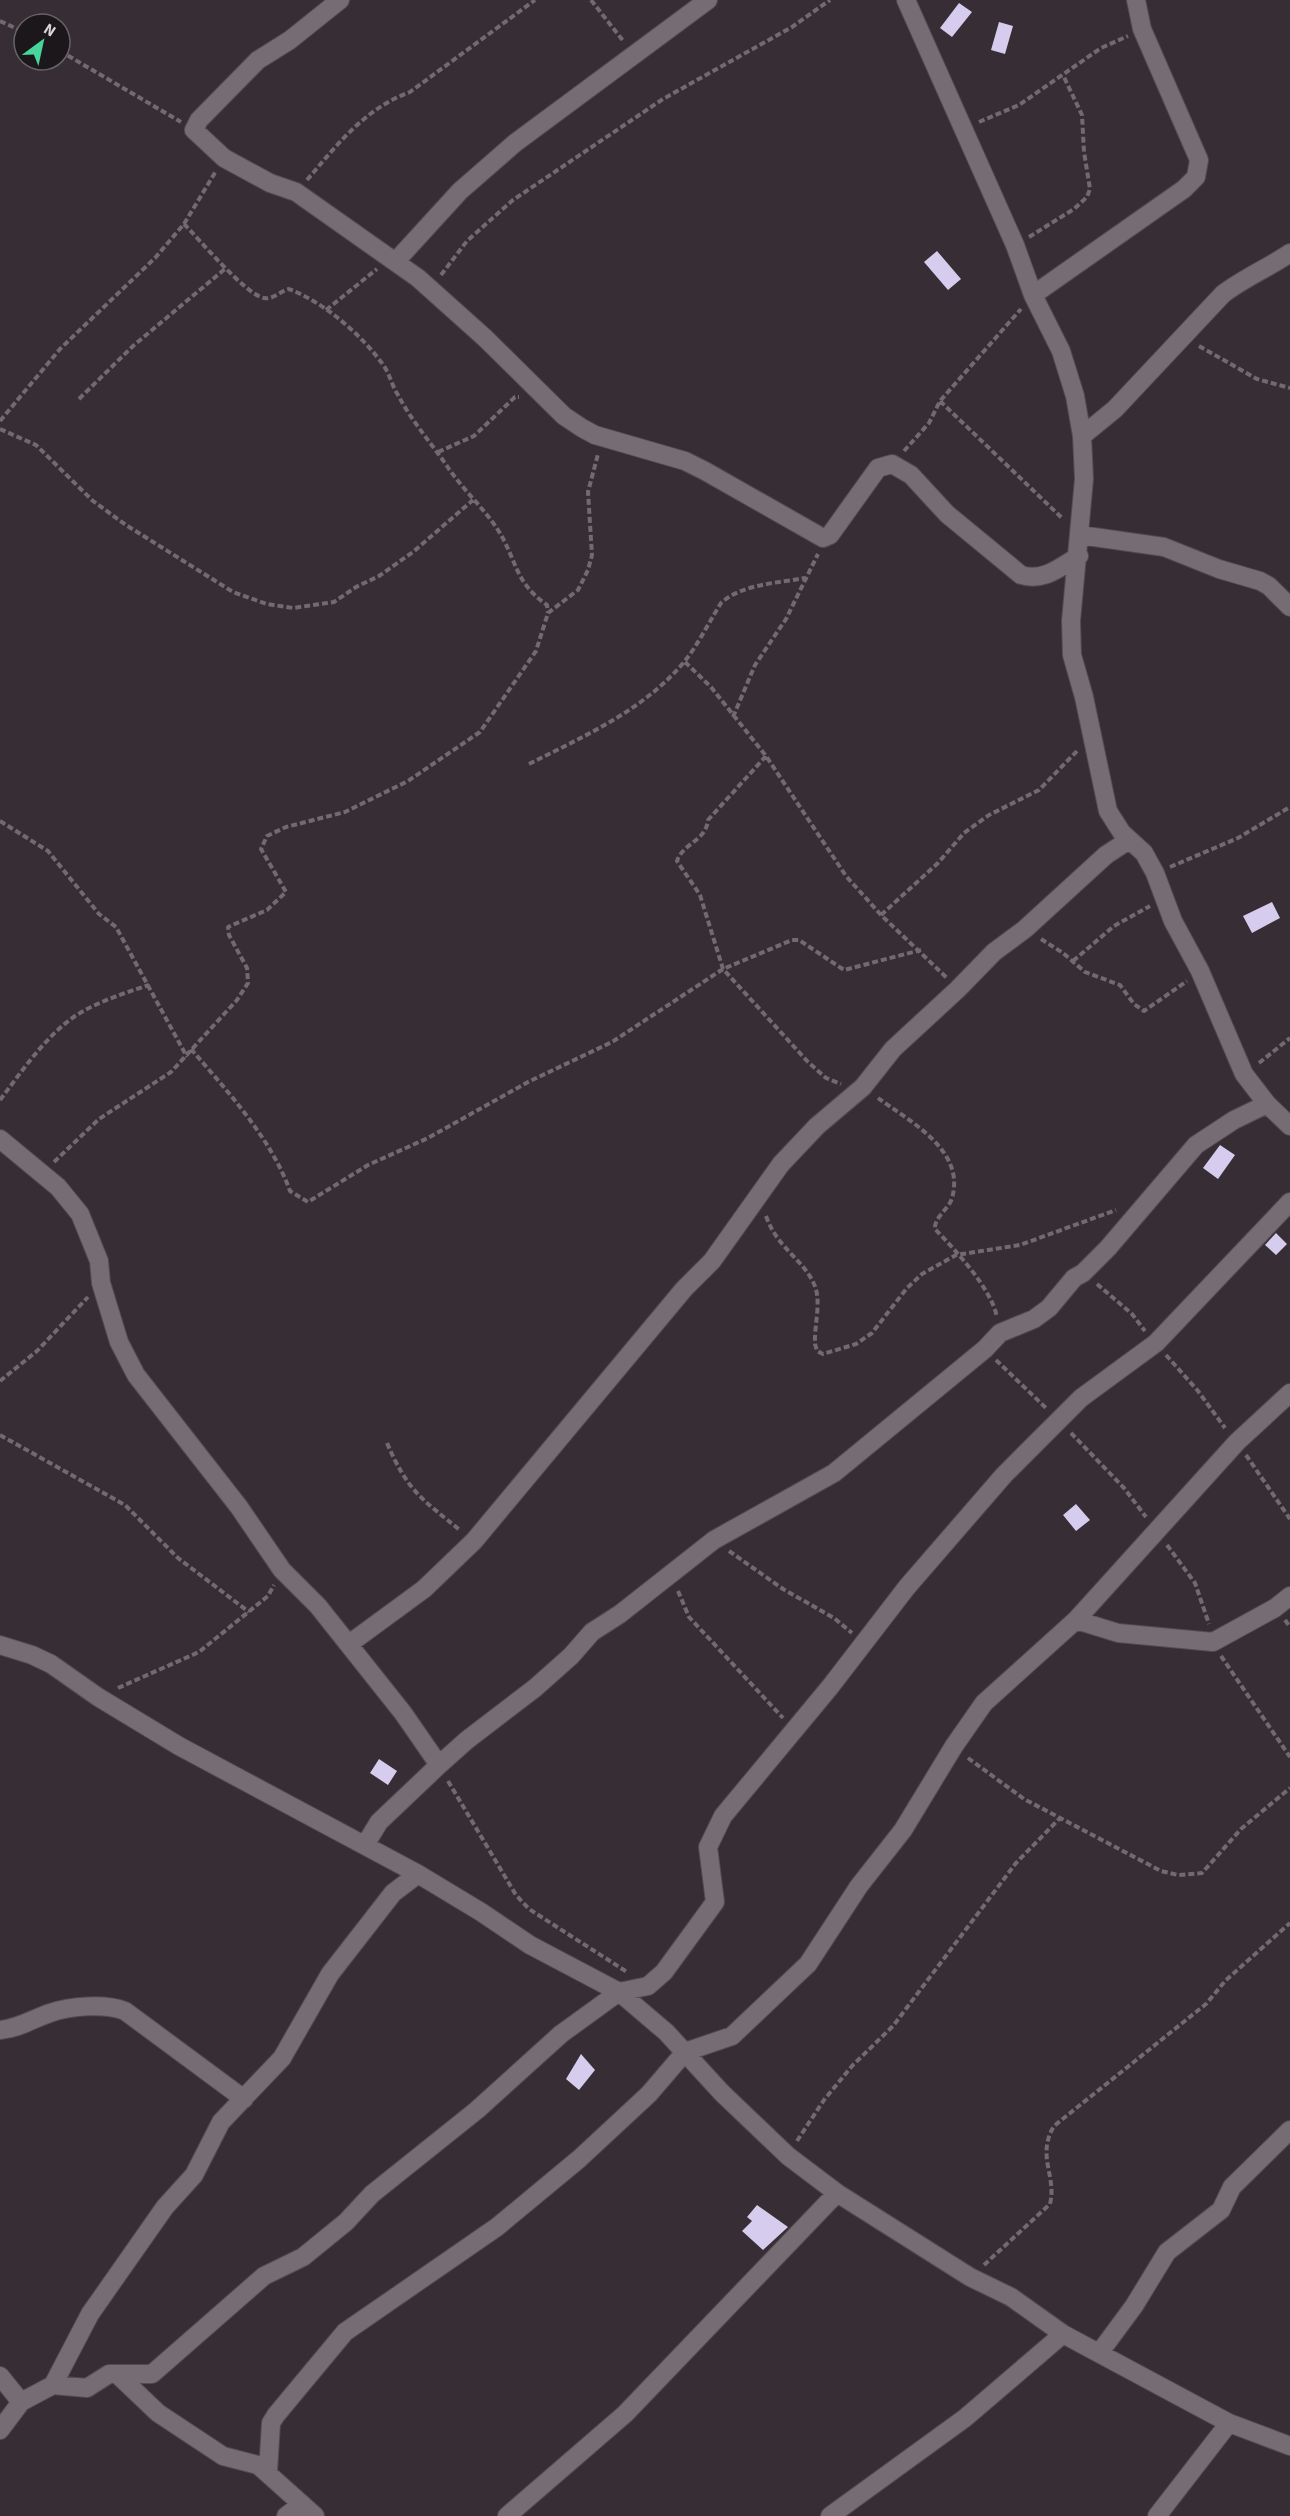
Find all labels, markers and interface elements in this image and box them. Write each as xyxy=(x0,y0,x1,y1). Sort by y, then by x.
north arrow xyxy=(12,12,72,72)
text: N xyxy=(39,18,60,42)

